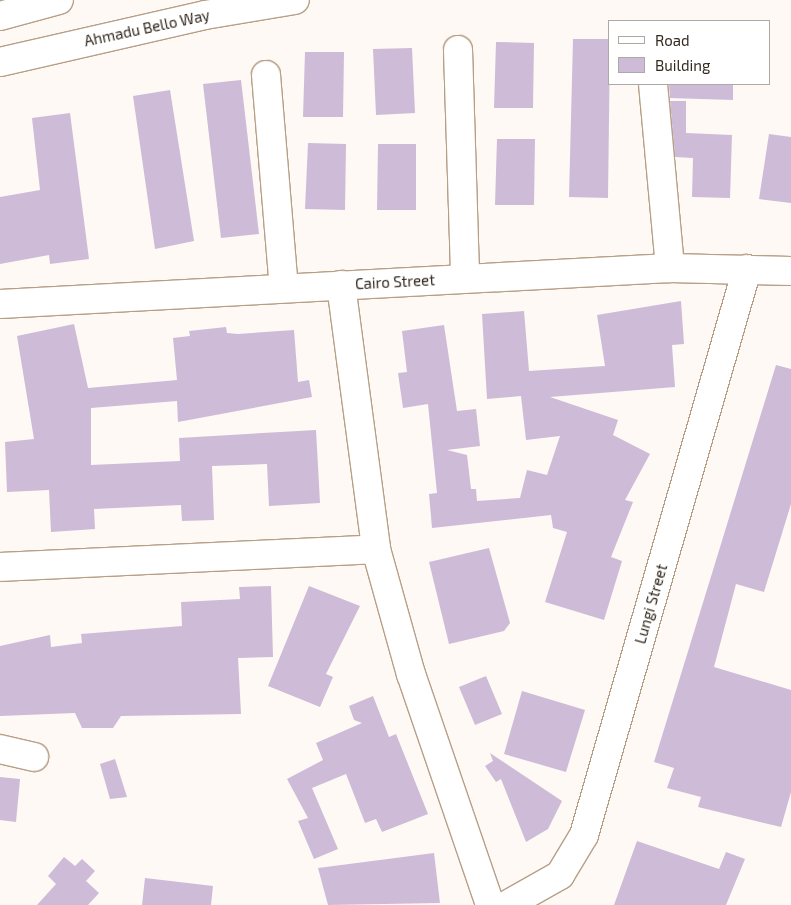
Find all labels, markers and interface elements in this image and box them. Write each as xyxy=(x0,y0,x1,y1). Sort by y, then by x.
street label: Ahmadu Bello Way xyxy=(82,6,212,50)
legend xyxy=(608,20,771,85)
text: Road xyxy=(655,31,690,49)
text: Building xyxy=(655,56,710,74)
street label: Cairo Street xyxy=(355,271,435,293)
street label: Lungi Street xyxy=(631,562,671,646)

